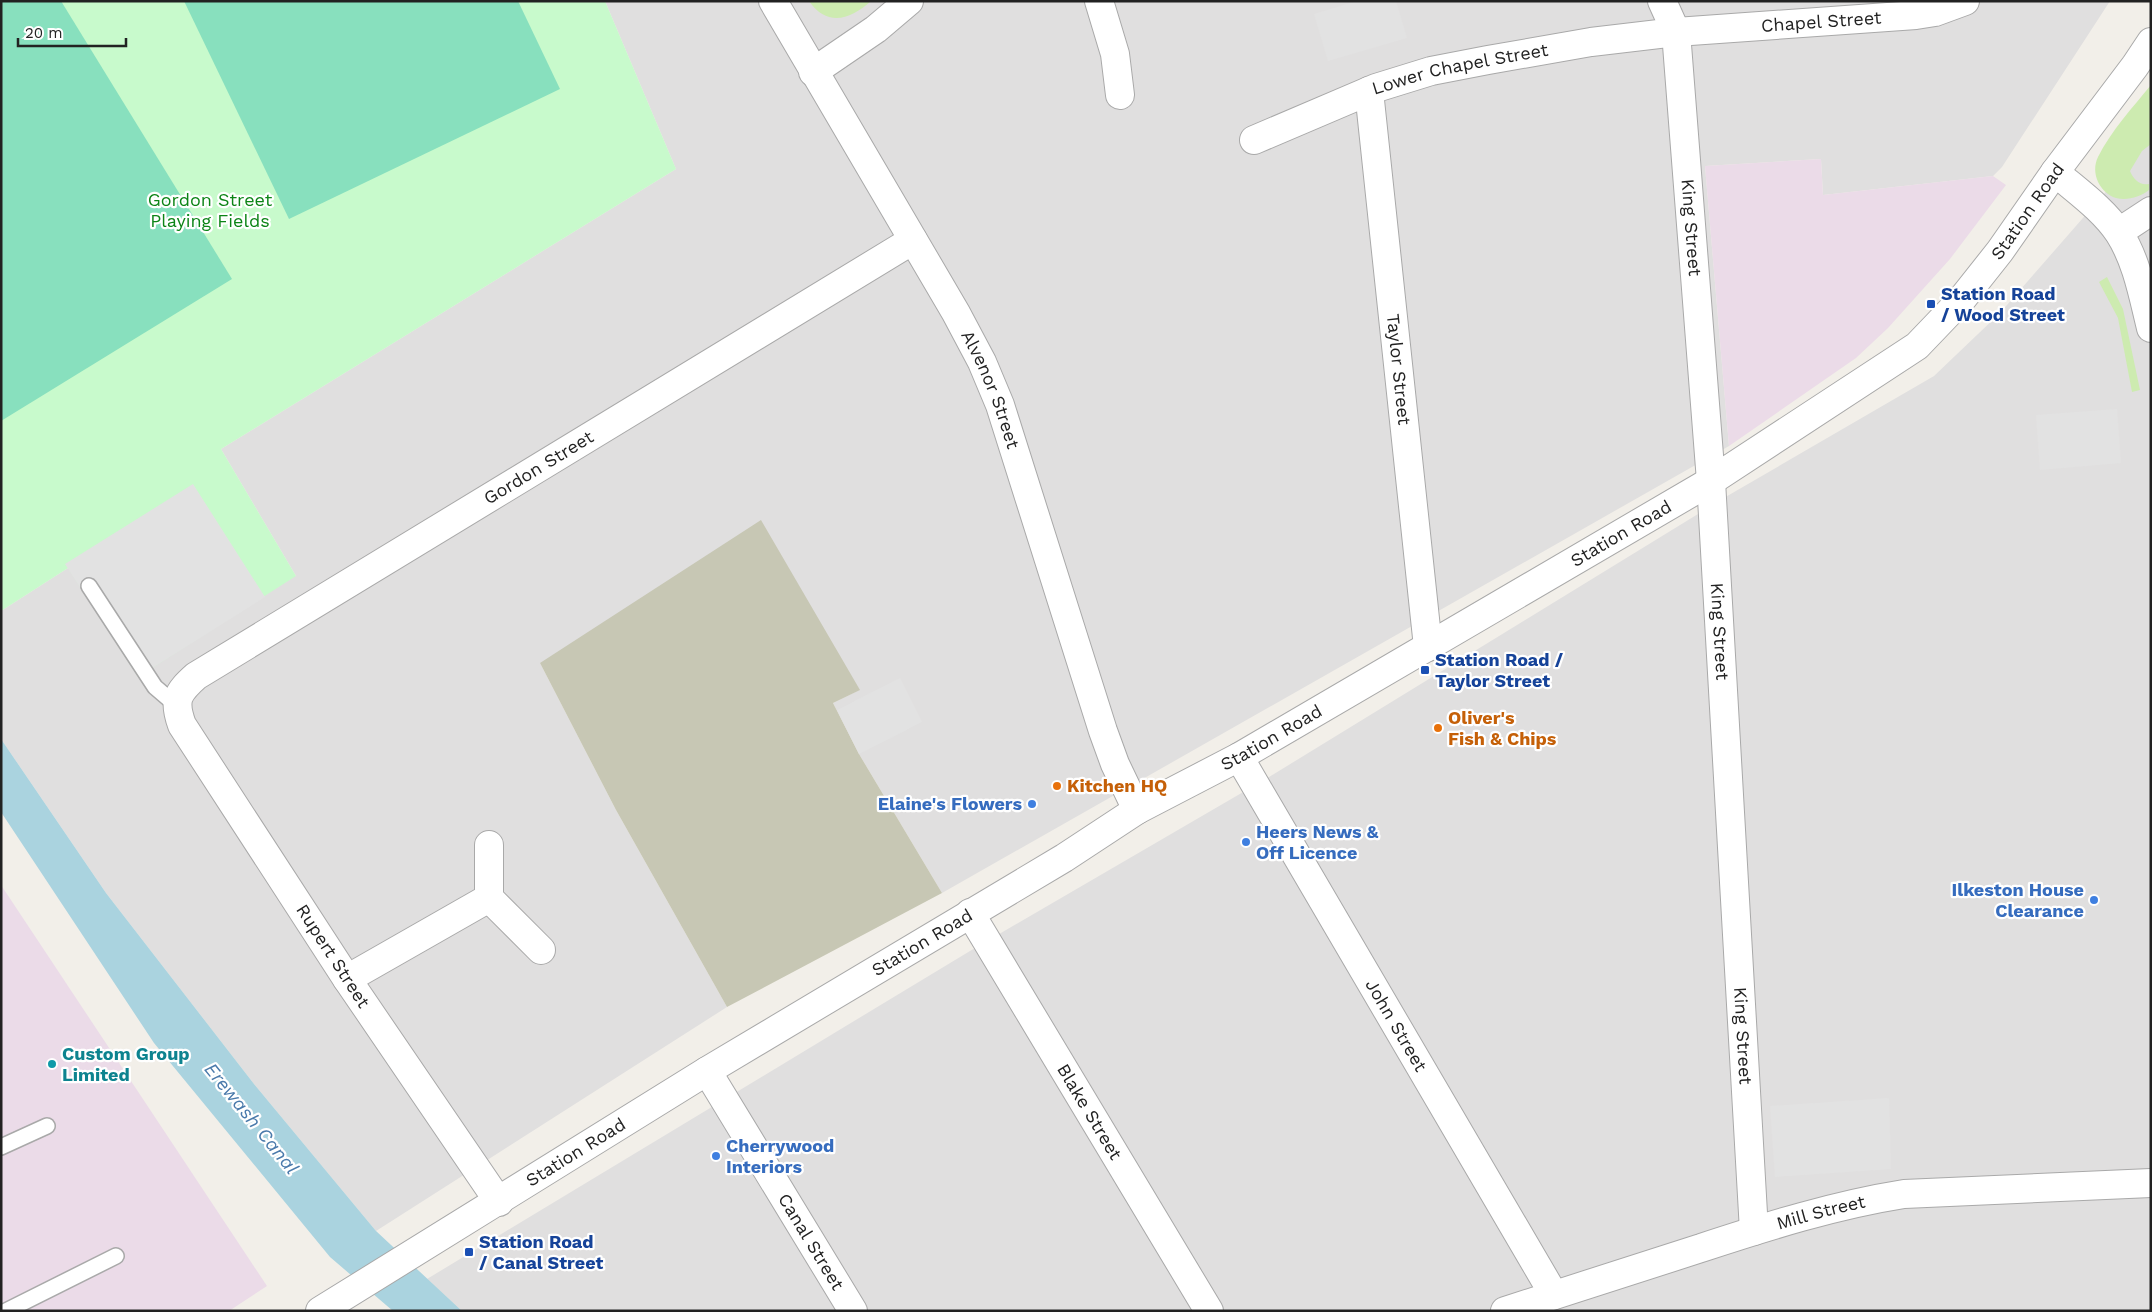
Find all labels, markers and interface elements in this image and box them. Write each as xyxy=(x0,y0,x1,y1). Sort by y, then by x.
street label: Chapel Street xyxy=(1760,6,1883,36)
scale bar xyxy=(18,15,125,47)
text: 20 m xyxy=(25,24,63,42)
street label: Lower Chapel Street xyxy=(1369,39,1550,99)
street label: Station Road xyxy=(1986,158,2068,264)
street label: King Street xyxy=(1677,178,1706,277)
park label: Gordon Street Playing Fields xyxy=(148,189,273,231)
place label: Station Road / Wood Street xyxy=(1941,283,2065,325)
marker: Station Road / Wood Street xyxy=(1925,298,1937,310)
street label: Taylor Street xyxy=(1383,313,1415,426)
street label: Alvenor Street xyxy=(957,327,1024,452)
street label: Gordon Street xyxy=(480,426,597,509)
street label: Station Road xyxy=(1567,495,1675,571)
street label: King Street xyxy=(1707,582,1733,681)
place label: Station Road / Taylor Street xyxy=(1435,649,1564,691)
marker: Station Road / Taylor Street xyxy=(1419,664,1431,676)
street label: Station Road xyxy=(1217,700,1325,775)
place label: Oliver's Fish & Chips xyxy=(1448,707,1557,749)
marker: Oliver's Fish & Chips xyxy=(1432,722,1444,734)
place label: Kitchen HQ xyxy=(1067,775,1167,796)
marker: Kitchen HQ xyxy=(1051,780,1063,792)
place label: Elaine's Flowers xyxy=(878,793,1022,814)
marker: Elaine's Flowers xyxy=(1026,798,1038,810)
place label: Heers News & Off Licence xyxy=(1256,821,1379,863)
marker: Heers News & Off Licence xyxy=(1240,836,1252,848)
place label: Ilkeston House Clearance xyxy=(1952,879,2084,921)
marker: Ilkeston House Clearance xyxy=(2088,894,2100,906)
street label: Rupert Street xyxy=(292,900,375,1012)
street label: Station Road xyxy=(868,904,976,980)
street label: John Street xyxy=(1361,975,1432,1075)
street label: King Street xyxy=(1730,986,1757,1086)
place label: Custom Group Limited xyxy=(62,1043,190,1085)
marker: Custom Group Limited xyxy=(46,1058,58,1070)
water label: Erewash Canal xyxy=(200,1058,304,1179)
street label: Blake Street xyxy=(1053,1060,1127,1164)
street label: Station Road xyxy=(522,1113,629,1191)
place label: Cherrywood Interiors xyxy=(726,1135,834,1177)
marker: Cherrywood Interiors xyxy=(710,1150,722,1162)
street label: Canal Street xyxy=(774,1190,849,1294)
street label: Mill Street xyxy=(1774,1190,1868,1234)
place label: Station Road / Canal Street xyxy=(479,1231,603,1273)
marker: Station Road / Canal Street xyxy=(463,1246,475,1258)

